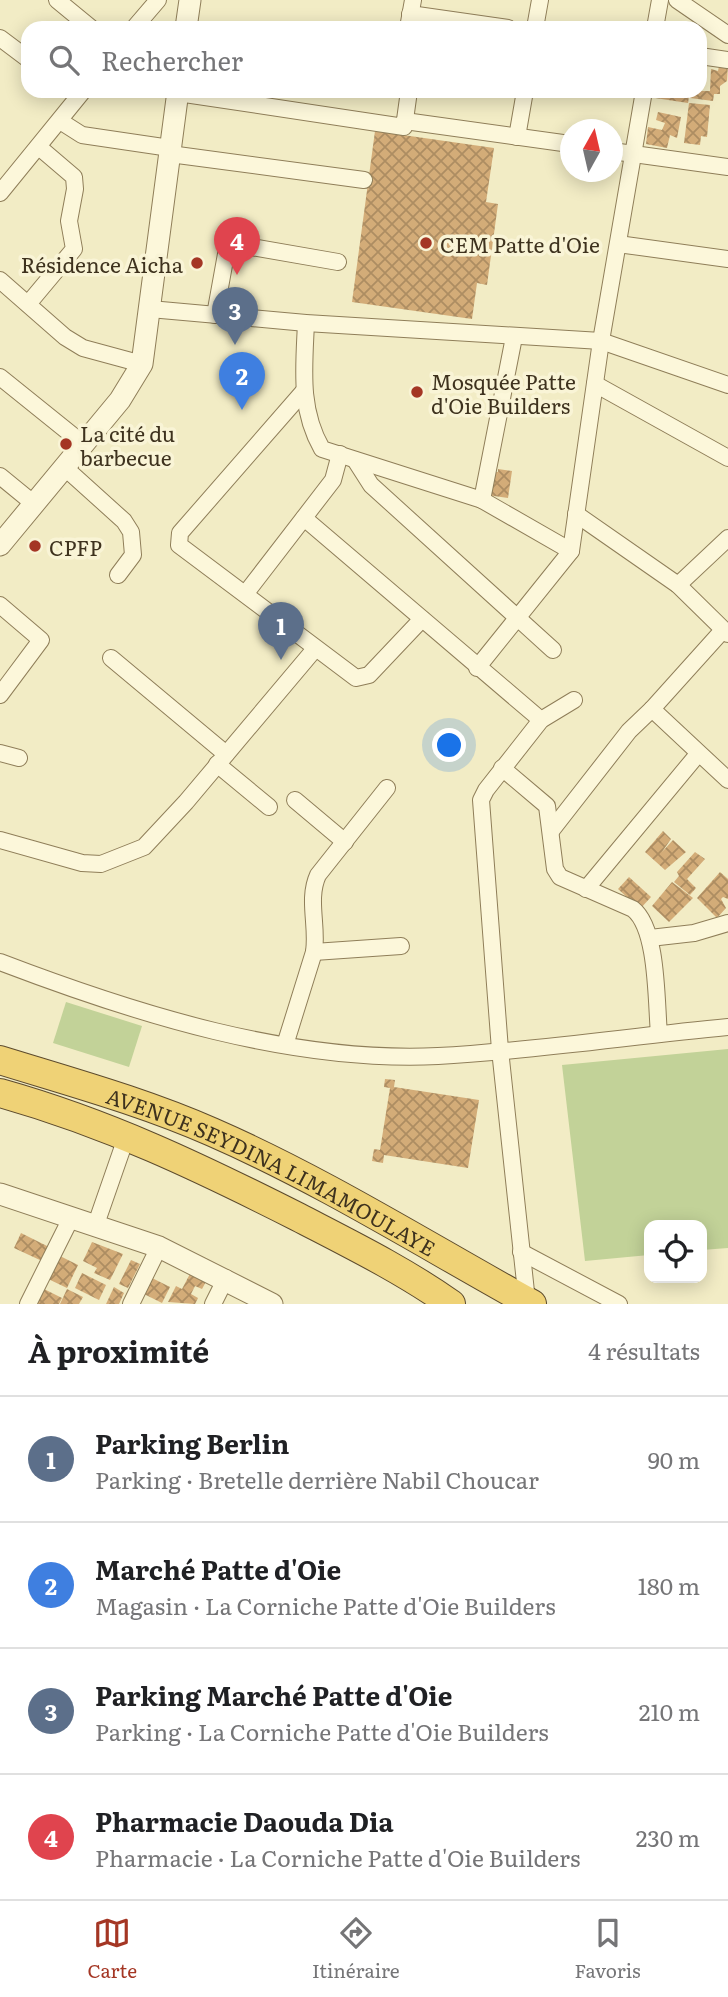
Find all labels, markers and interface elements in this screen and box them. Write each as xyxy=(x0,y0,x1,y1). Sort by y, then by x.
search box xyxy=(21,21,707,98)
text: Rechercher xyxy=(101,40,243,79)
icon: search xyxy=(45,41,83,79)
north arrow xyxy=(560,119,623,182)
pin: 4 xyxy=(214,217,260,275)
place label: CEM Patte d'Oie xyxy=(440,228,600,259)
marker: CEM Patte d'Oie xyxy=(418,235,434,251)
place label: Résidence Aicha xyxy=(21,248,184,279)
marker: Résidence Aicha xyxy=(189,255,205,271)
pin: 3 xyxy=(212,287,258,345)
pin: 2 xyxy=(219,352,265,410)
place label: Mosquée Patte d'Oie Builders xyxy=(431,365,576,420)
marker: Mosquée Patte d'Oie Builders xyxy=(409,384,425,400)
place label: La cité du barbecue xyxy=(80,417,175,472)
marker: La cité du barbecue xyxy=(58,436,74,452)
place label: CPFP xyxy=(49,531,102,562)
marker: CPFP xyxy=(27,538,43,554)
pin: 1 xyxy=(258,602,304,660)
your location xyxy=(432,728,466,762)
street label: AVENUE SEYDINA LIMAMOULAYE xyxy=(103,1078,442,1262)
map controls xyxy=(644,1220,707,1283)
button: locate xyxy=(644,1220,707,1283)
text: À proximité xyxy=(28,1328,209,1372)
text: 4 résultats xyxy=(588,1333,700,1367)
text: Parking Berlin xyxy=(95,1423,289,1462)
text: 1 xyxy=(46,1442,56,1476)
text: 90 m xyxy=(648,1442,700,1476)
text: Parking · Bretelle derrière Nabil Choucar xyxy=(95,1462,539,1496)
text: Marché Patte d'Oie xyxy=(95,1549,341,1588)
text: 2 xyxy=(45,1568,57,1602)
text: 180 m xyxy=(638,1568,700,1602)
text: Magasin · La Corniche Patte d'Oie Builders xyxy=(95,1588,556,1622)
text: Parking Marché Patte d'Oie xyxy=(95,1675,452,1714)
text: 3 xyxy=(45,1694,57,1728)
text: 210 m xyxy=(639,1694,700,1728)
text: Parking · La Corniche Patte d'Oie Builders xyxy=(95,1714,549,1748)
text: Pharmacie Daouda Dia xyxy=(95,1801,393,1840)
text: 4 xyxy=(44,1820,58,1854)
text: 230 m xyxy=(636,1820,700,1854)
text: Pharmacie · La Corniche Patte d'Oie Builders xyxy=(95,1840,580,1874)
tab: Carte xyxy=(87,1914,137,1984)
tab: Itinéraire xyxy=(312,1914,400,1984)
tab: Favoris xyxy=(575,1914,641,1984)

